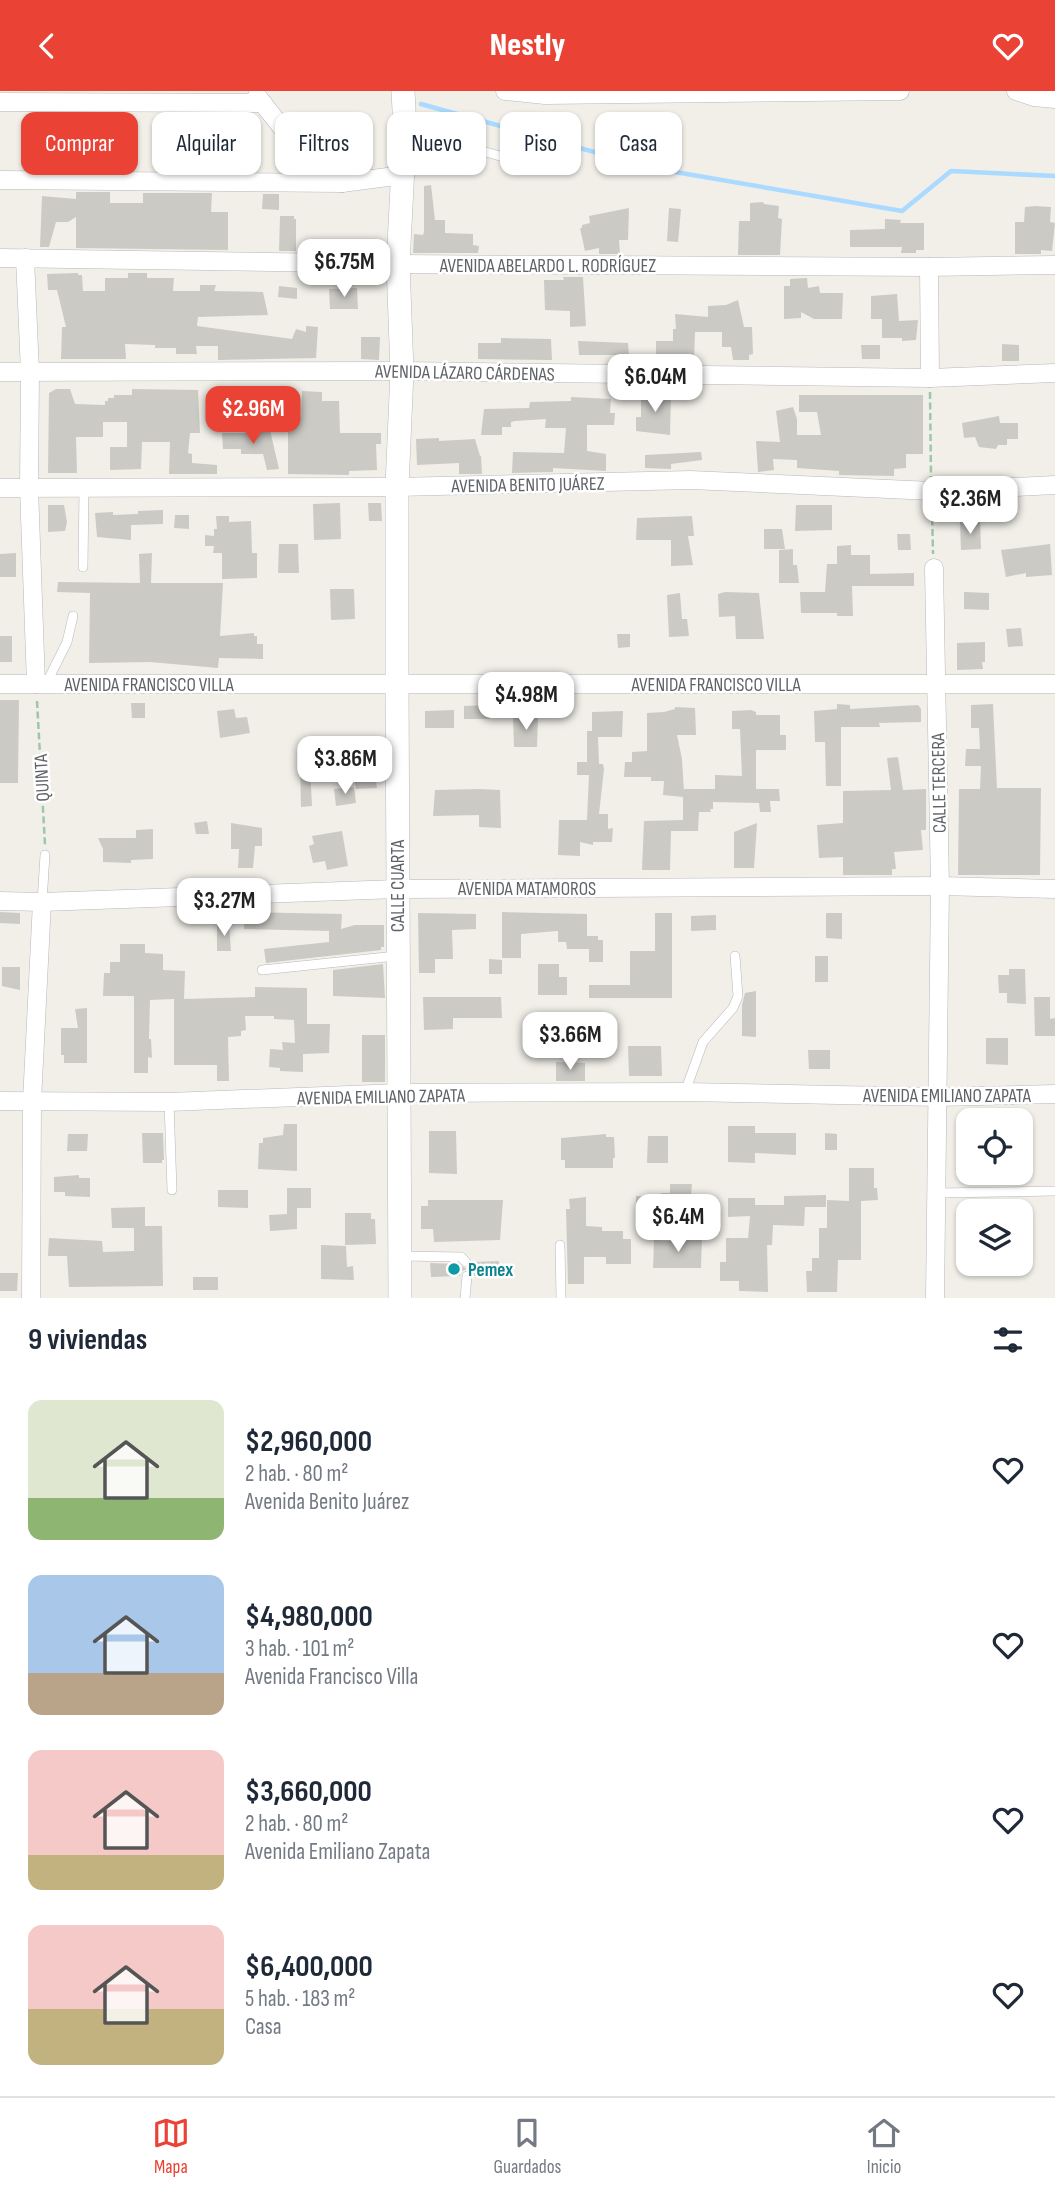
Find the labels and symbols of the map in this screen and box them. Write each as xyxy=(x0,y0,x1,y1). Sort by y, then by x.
pin: $6.75M xyxy=(287,239,401,299)
street label: AVENIDA ABELARDO L. RODRÍGUEZ xyxy=(439,255,656,278)
pin: $6.04M xyxy=(598,355,712,414)
street label: AVENIDA LÁZARO CÁRDENAS xyxy=(374,360,555,387)
pin: $2.96M xyxy=(196,387,310,446)
street label: AVENIDA BENITO JUÁREZ xyxy=(450,473,605,498)
pin: $2.36M xyxy=(913,477,1027,536)
pin: $4.98M xyxy=(469,673,583,732)
street label: AVENIDA FRANCISCO VILLA xyxy=(63,674,234,697)
street label: AVENIDA FRANCISCO VILLA xyxy=(630,674,801,697)
street label: CALLE TERCERA xyxy=(927,732,952,833)
pin: $3.86M xyxy=(288,737,402,796)
street label: QUINTA xyxy=(30,753,55,802)
street label: CALLE CUARTA xyxy=(387,839,410,932)
street label: AVENIDA MATAMOROS xyxy=(457,878,596,901)
pin: $3.27M xyxy=(167,879,281,938)
pin: $3.66M xyxy=(513,1013,627,1072)
street label: AVENIDA EMILIANO ZAPATA xyxy=(296,1085,466,1110)
street label: AVENIDA EMILIANO ZAPATA xyxy=(862,1085,1032,1108)
pin: $6.4M xyxy=(629,1195,727,1254)
place label: Pemex xyxy=(468,1259,513,1282)
marker: Pemex xyxy=(446,1261,462,1277)

